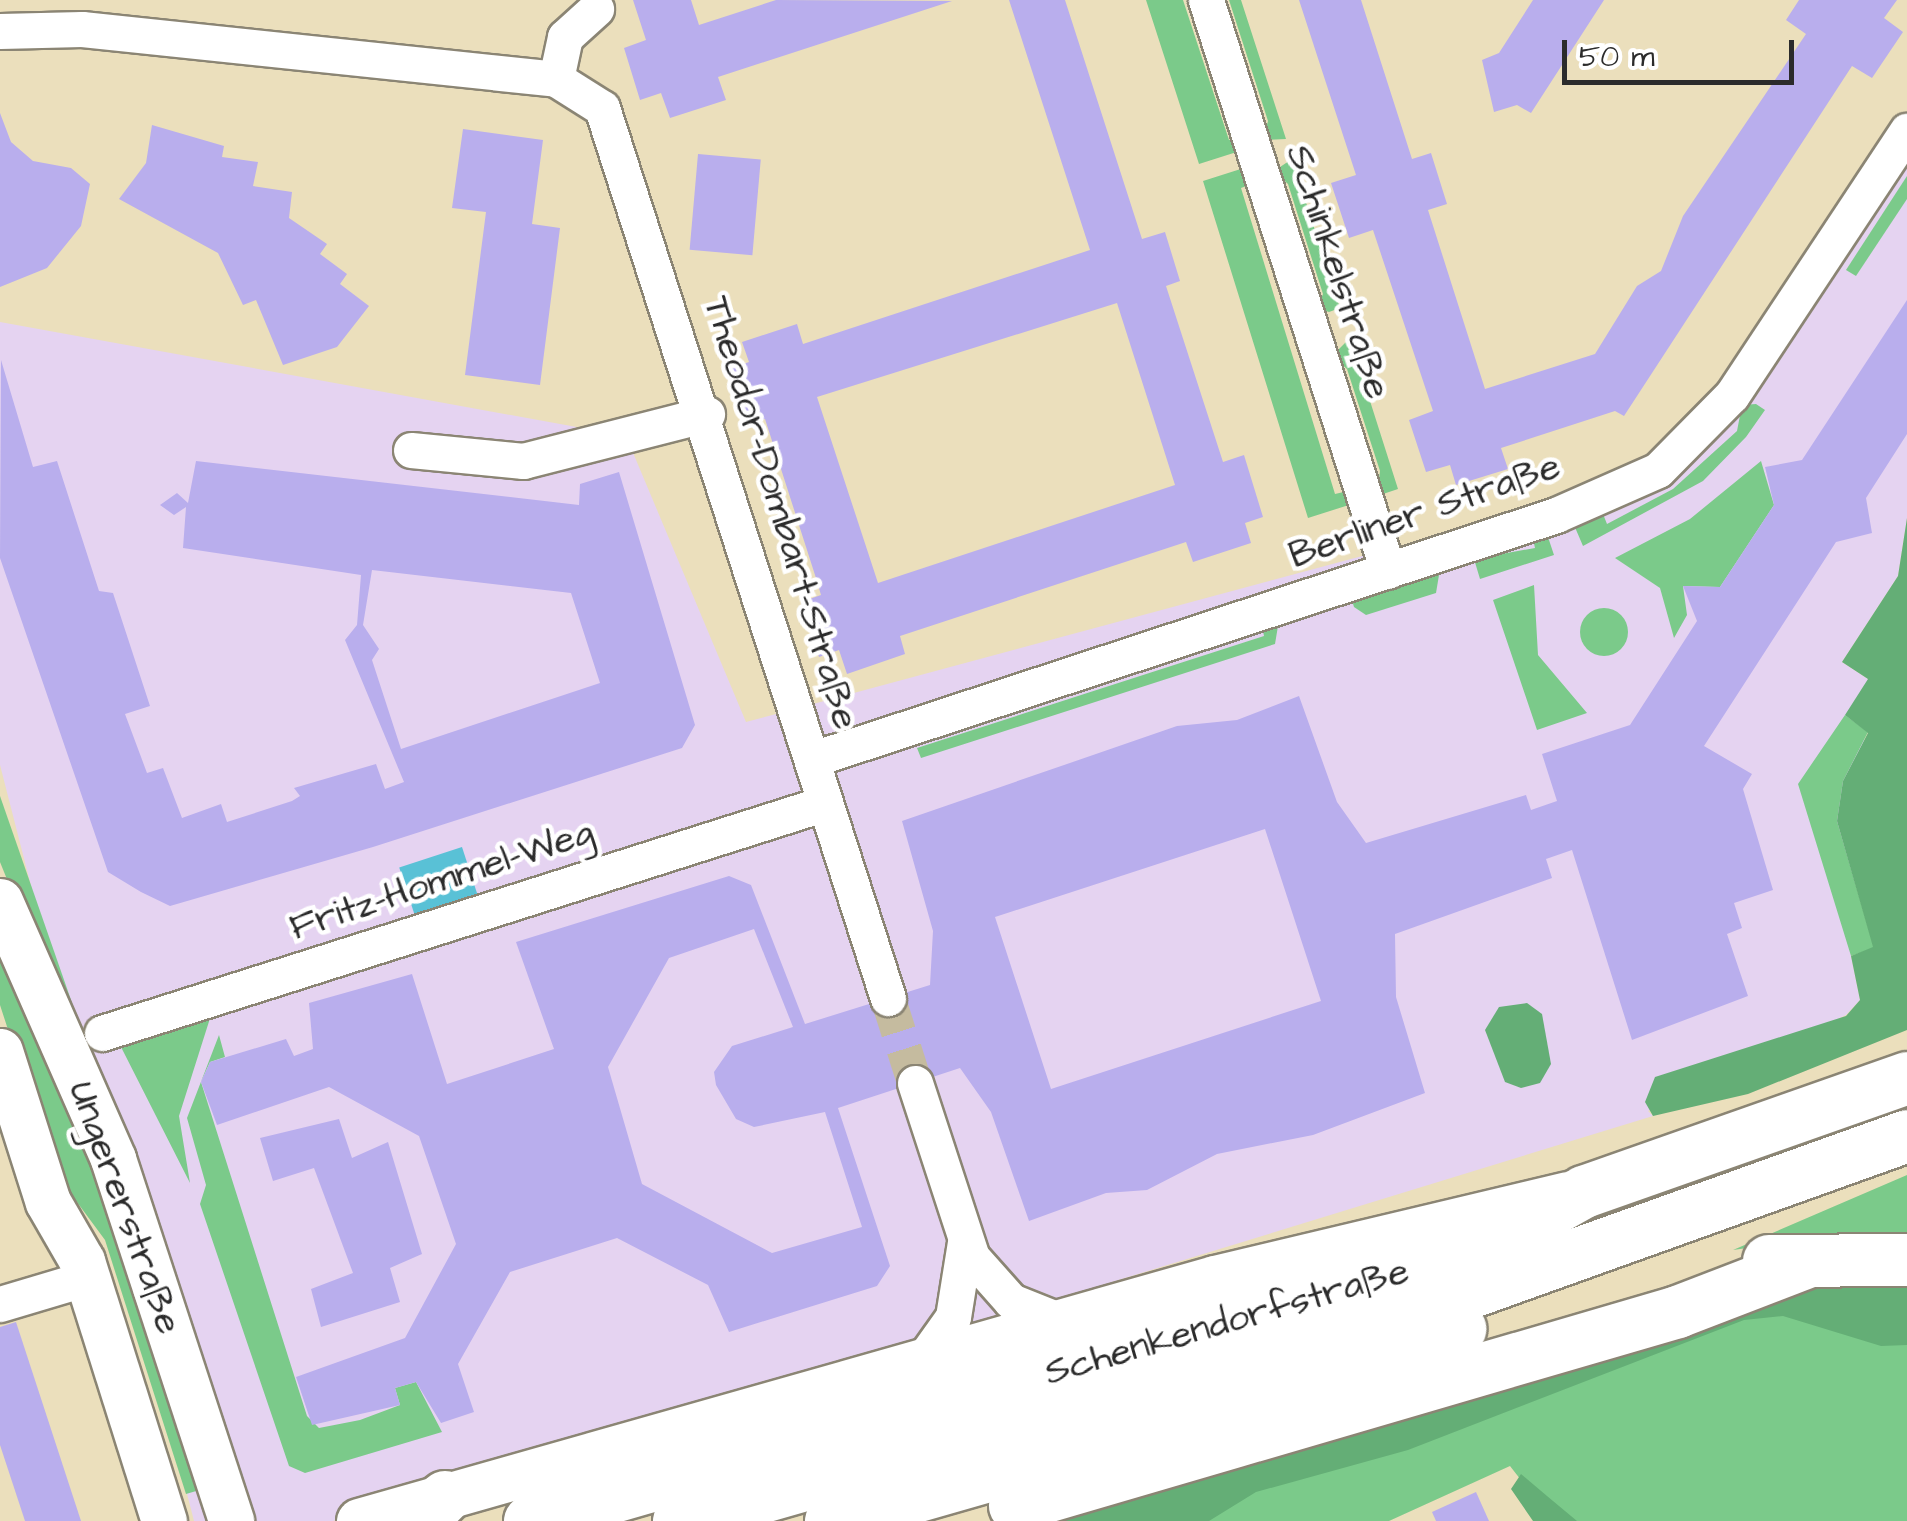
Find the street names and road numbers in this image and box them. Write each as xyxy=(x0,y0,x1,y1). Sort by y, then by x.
street label: Schinkelstraße xyxy=(1274,139,1400,405)
street label: Theodor-Dombart-Straße xyxy=(692,291,868,735)
street label: Berliner Straße xyxy=(1283,444,1567,580)
street label: Fritz-Hommel-Weg xyxy=(284,810,600,952)
street label: Ungererstraße xyxy=(57,1076,191,1340)
street label: Schenkendorfstraße xyxy=(1040,1249,1414,1397)

